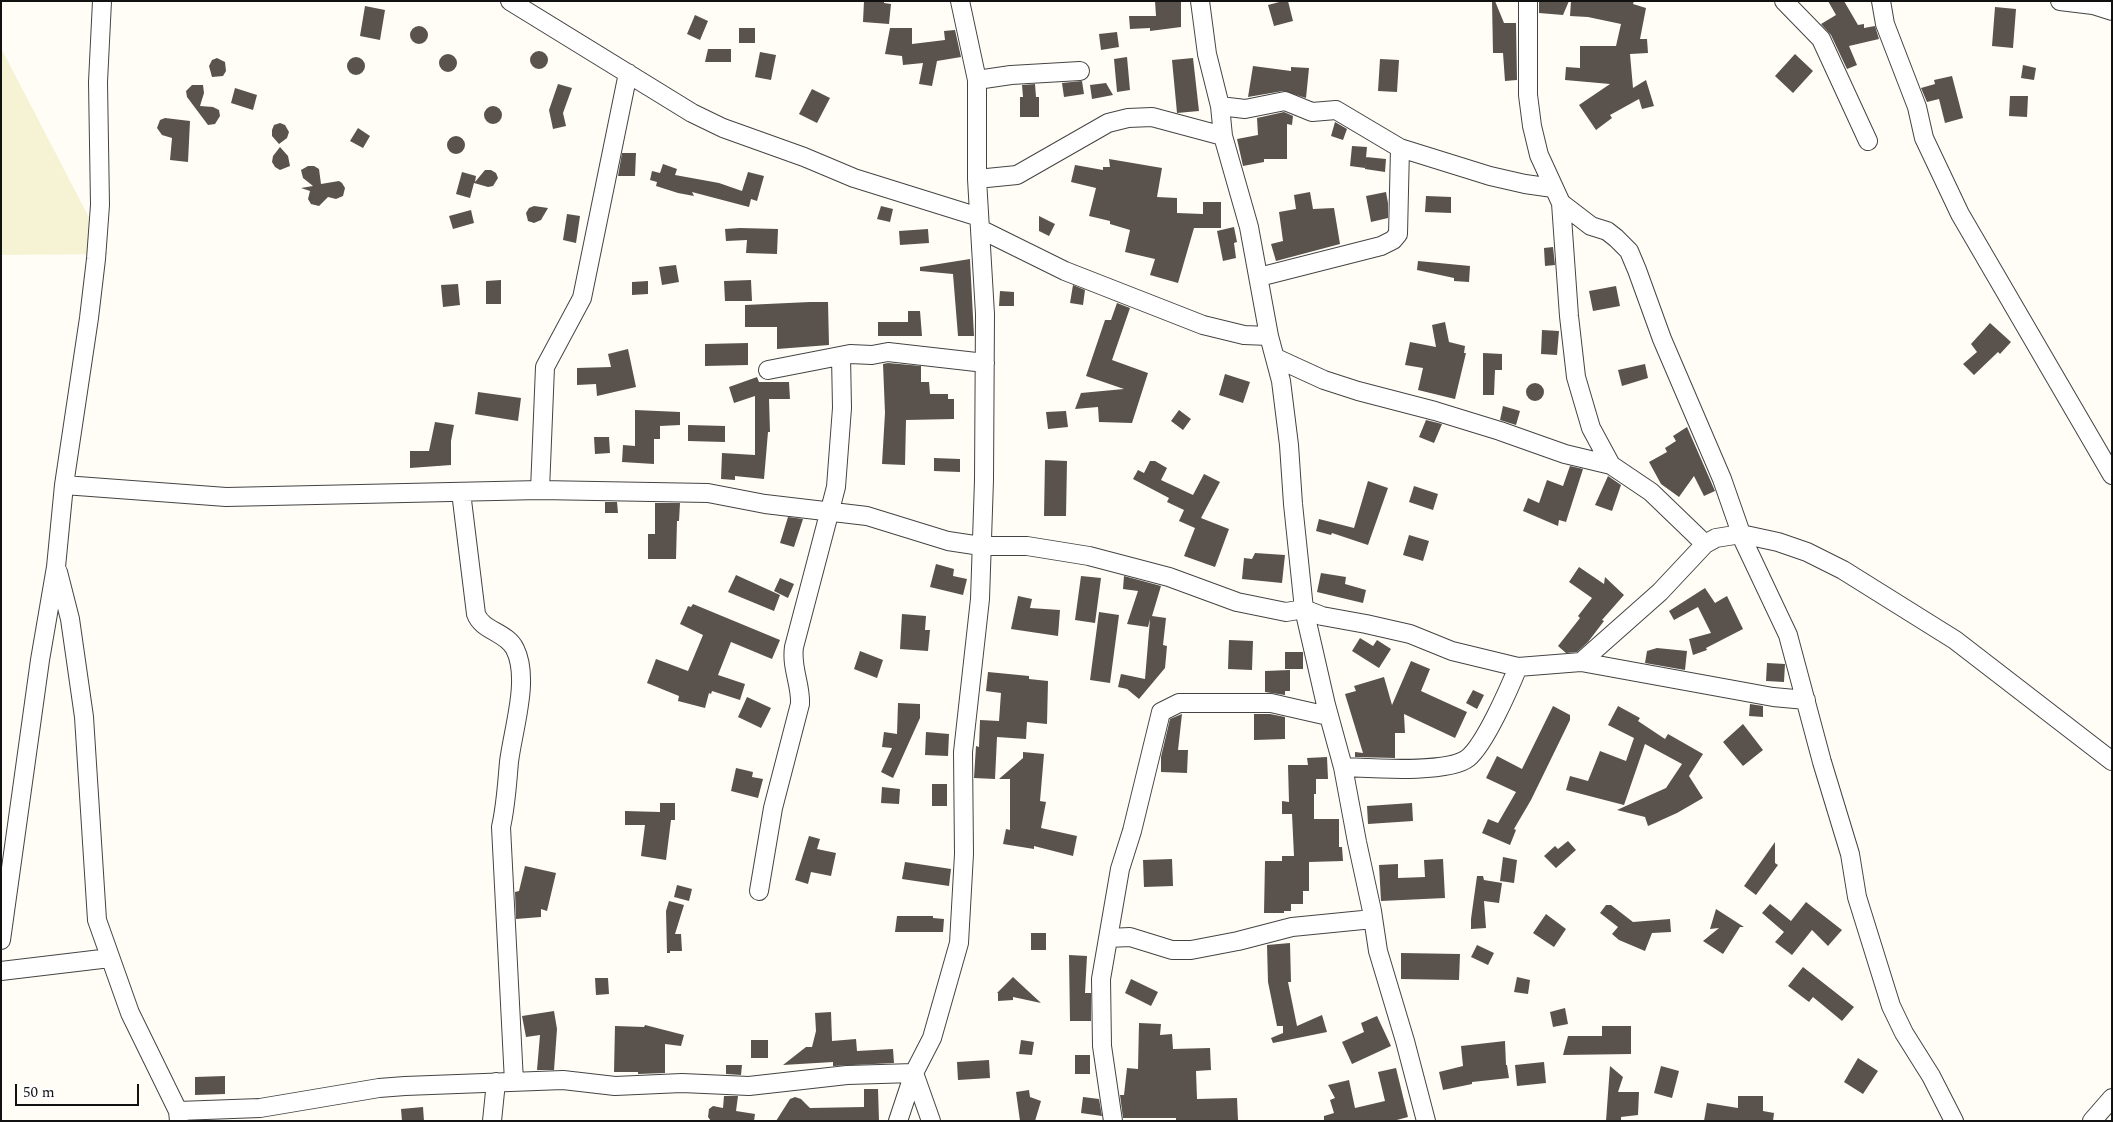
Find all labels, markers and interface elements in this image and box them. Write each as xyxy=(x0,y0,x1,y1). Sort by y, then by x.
scale bar xyxy=(18,1074,141,1106)
text: 50 m xyxy=(23,1081,55,1104)

